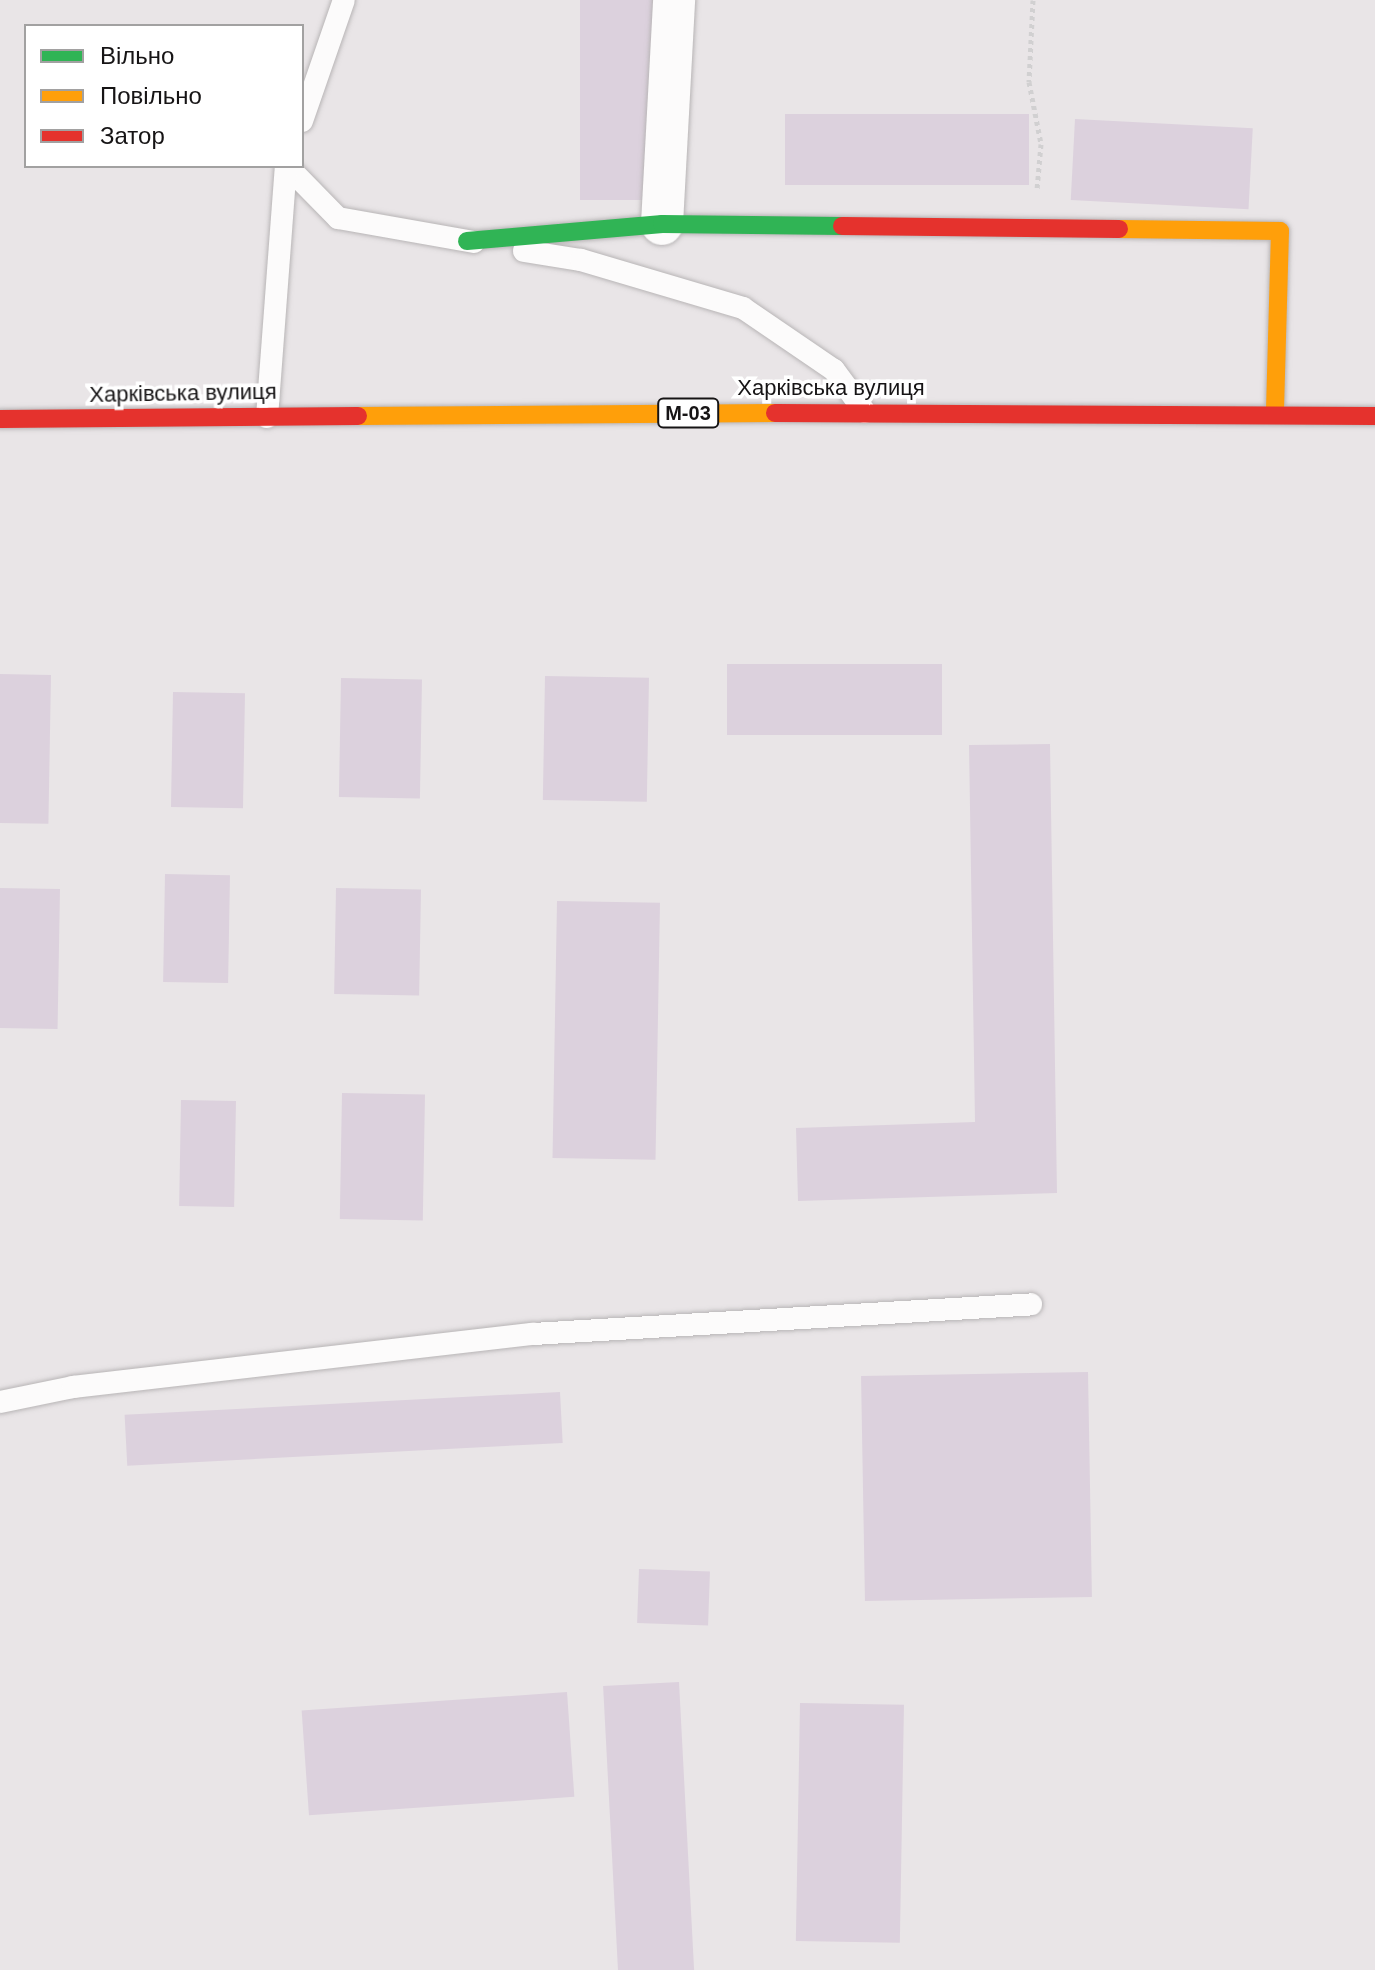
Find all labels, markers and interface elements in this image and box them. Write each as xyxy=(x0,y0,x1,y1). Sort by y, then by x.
legend xyxy=(24,24,304,168)
text: Вільно xyxy=(100,42,174,69)
text: Повільно xyxy=(100,82,202,109)
text: Затор xyxy=(100,122,165,149)
street label: Харківська вулиця xyxy=(737,375,925,401)
street label: Харківська вулиця xyxy=(89,378,277,408)
road number: М-03 xyxy=(656,397,720,429)

